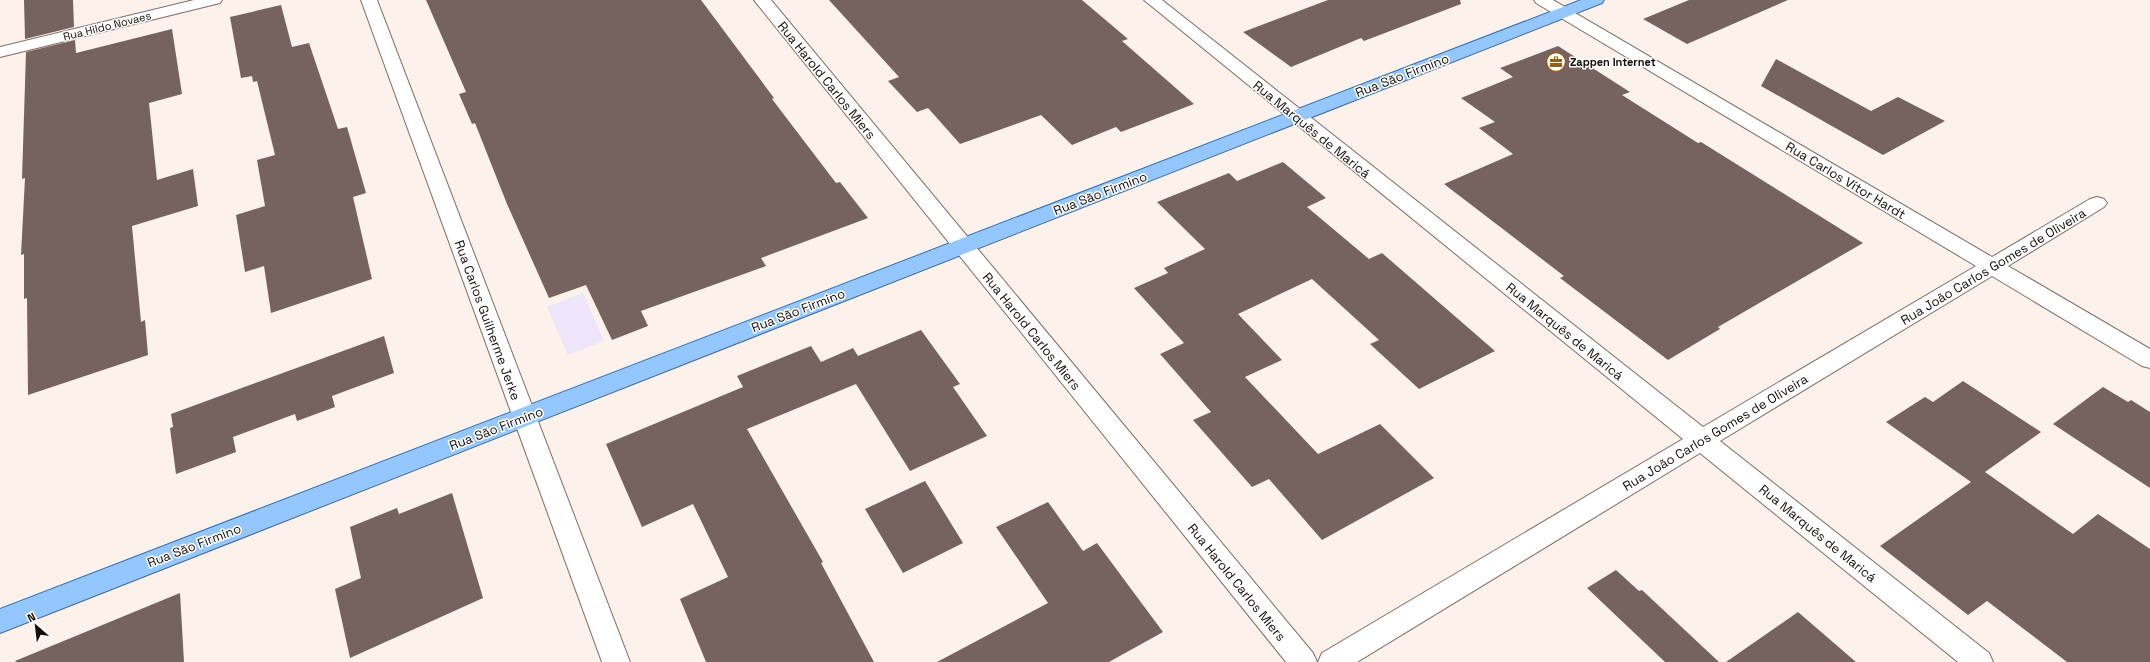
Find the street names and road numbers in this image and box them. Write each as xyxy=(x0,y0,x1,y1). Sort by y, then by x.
street label: Rua Hildo Novaes xyxy=(62,8,153,44)
street label: Rua Harold Carlos Miers xyxy=(774,18,879,143)
street label: Rua São Firmino xyxy=(1353,50,1451,101)
street label: Rua Marquês de Maricá xyxy=(1250,77,1374,182)
street label: Rua Carlos Vítor Hardt xyxy=(1783,138,1909,223)
street label: Rua São Firmino xyxy=(1051,168,1149,219)
street label: Rua João Carlos Gomes de Oliveira xyxy=(1898,204,2089,329)
street label: Rua Carlos Guilherme Jerke xyxy=(451,238,524,403)
street label: Rua Harold Carlos Miers xyxy=(979,269,1084,394)
street label: Rua Marquês de Maricá xyxy=(1503,279,1627,384)
street label: Rua São Firmino xyxy=(749,285,847,336)
street label: Rua João Carlos Gomes de Oliveira xyxy=(1620,370,1811,495)
street label: Rua São Firmino xyxy=(447,403,545,454)
street label: Rua Marquês de Maricá xyxy=(1756,481,1880,586)
street label: Rua São Firmino xyxy=(145,520,243,571)
street label: Rua Harold Carlos Miers xyxy=(1184,520,1289,645)

